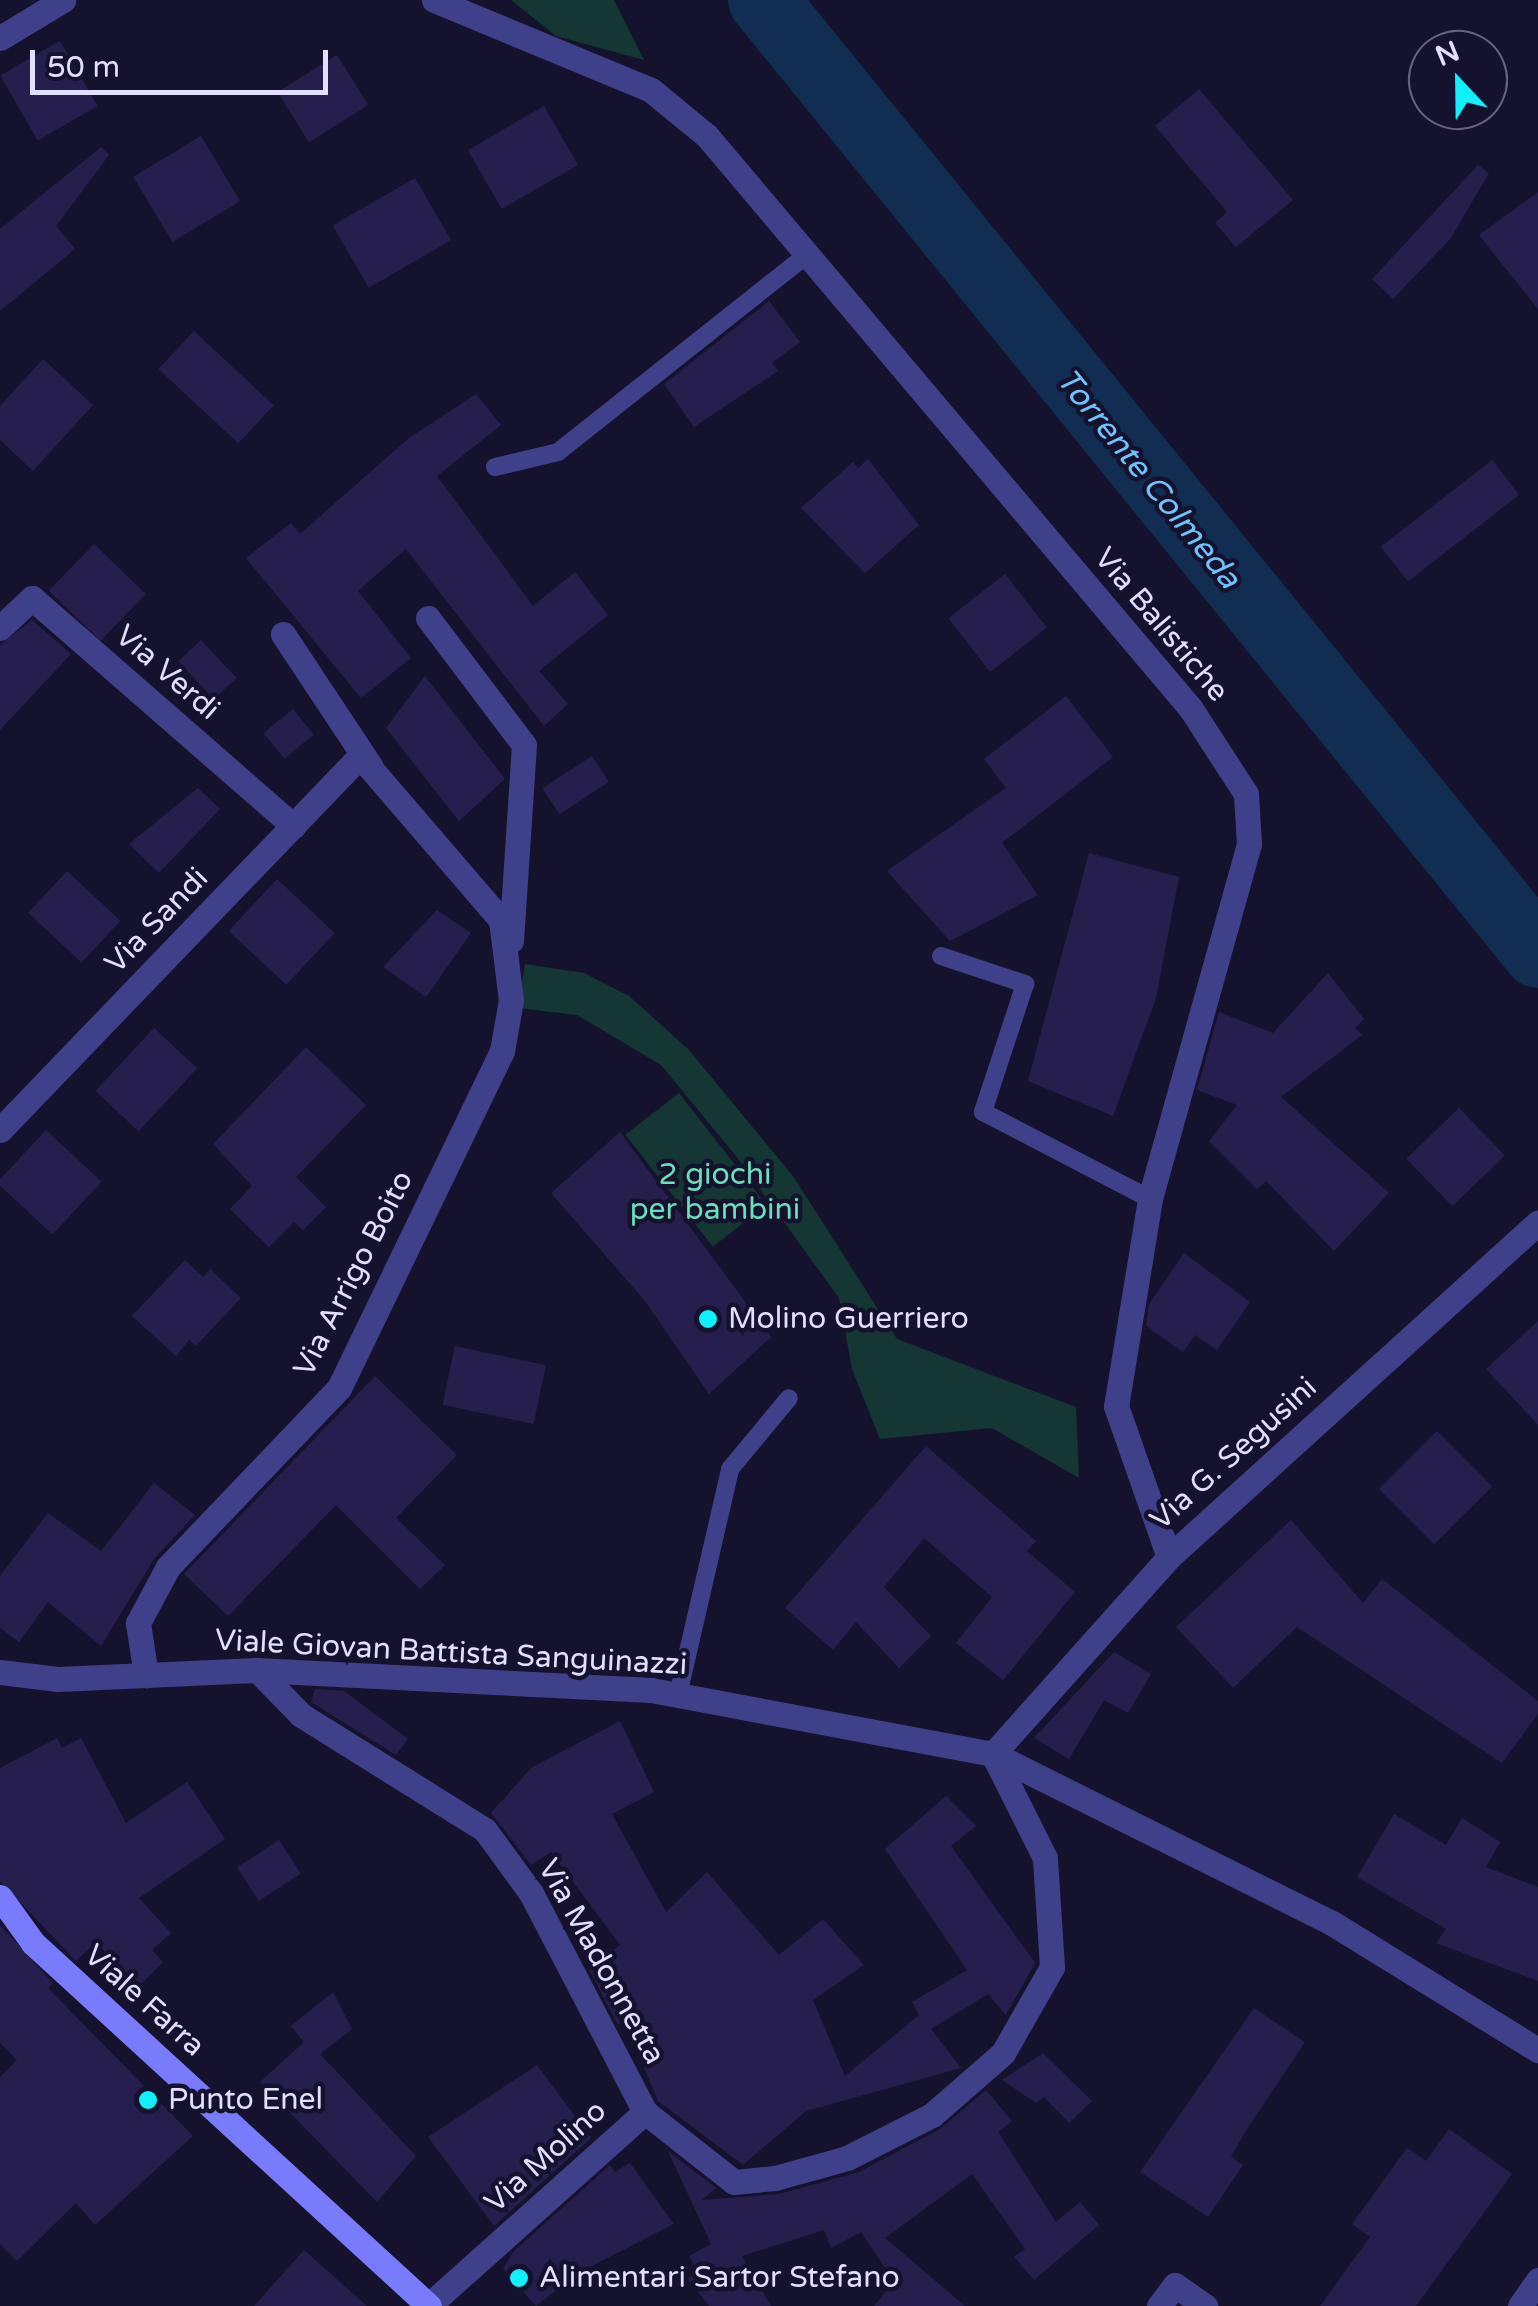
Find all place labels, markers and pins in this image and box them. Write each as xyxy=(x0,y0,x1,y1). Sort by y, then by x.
place label: Molino Guerriero xyxy=(728,1301,969,1337)
marker: Molino Guerriero xyxy=(697,1308,719,1330)
place label: Punto Enel xyxy=(168,2082,323,2118)
marker: Punto Enel xyxy=(137,2089,159,2111)
place label: Alimentari Sartor Stefano xyxy=(539,2260,900,2296)
marker: Alimentari Sartor Stefano xyxy=(508,2267,530,2289)

